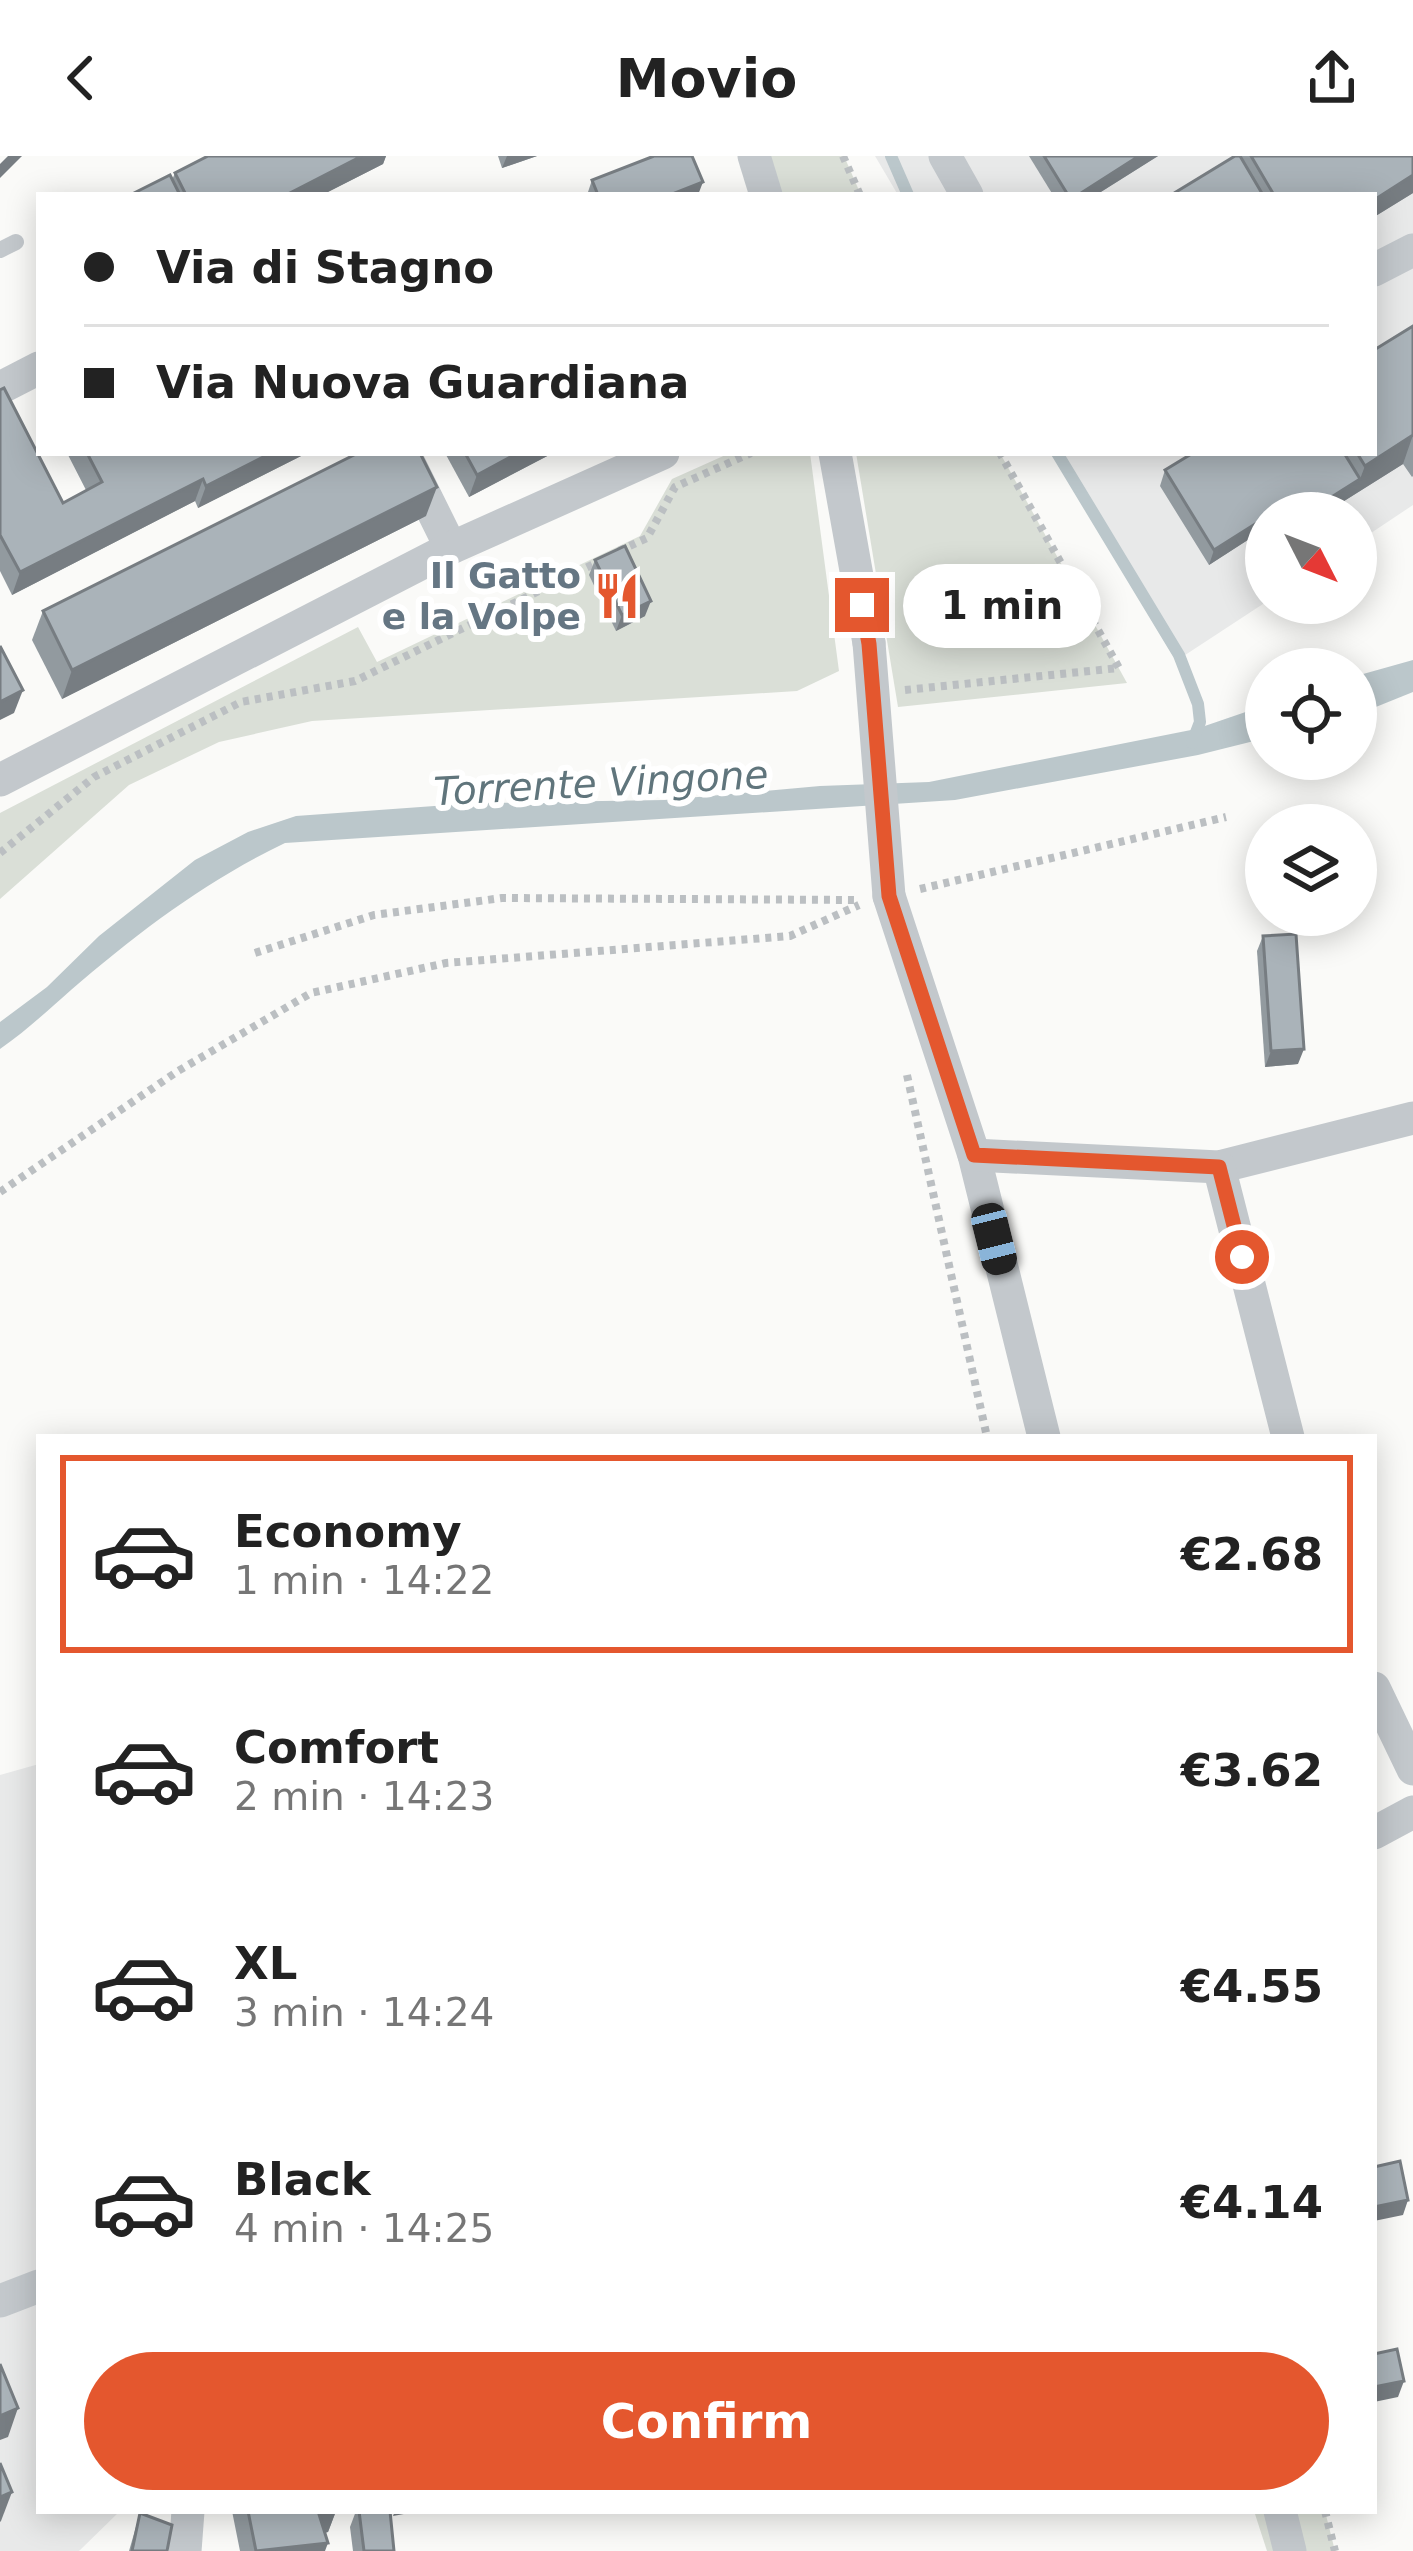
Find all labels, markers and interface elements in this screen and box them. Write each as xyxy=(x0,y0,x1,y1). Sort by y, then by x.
icon: back xyxy=(48,45,114,111)
icon: share xyxy=(1299,45,1365,111)
text: Movio xyxy=(616,47,797,110)
text: Via di Stagno xyxy=(156,241,494,294)
text: Via Nuova Guardiana xyxy=(156,356,689,409)
north arrow xyxy=(1245,492,1377,624)
map controls xyxy=(1245,492,1377,936)
place label: Il Gatto e la Volpe xyxy=(382,555,581,637)
callout: 1 min xyxy=(904,563,1102,647)
restaurant icon: Il Gatto e la Volpe xyxy=(592,571,642,621)
route end xyxy=(835,578,889,632)
text: 1 min xyxy=(941,583,1063,628)
button: locate xyxy=(1245,648,1377,780)
water label: Torrente Vingone xyxy=(433,752,769,814)
button: layers xyxy=(1245,804,1377,936)
car xyxy=(968,1200,1020,1278)
route start xyxy=(1215,1230,1269,1284)
icon: car xyxy=(90,1500,198,1608)
text: Economy xyxy=(234,1505,462,1558)
text: €2.68 xyxy=(1181,1528,1323,1581)
text: 1 min · 14:22 xyxy=(234,1558,494,1603)
icon: car xyxy=(90,1716,198,1824)
text: Comfort xyxy=(234,1721,439,1774)
text: €3.62 xyxy=(1181,1744,1323,1797)
text: 2 min · 14:23 xyxy=(234,1774,494,1819)
icon: car xyxy=(90,1932,198,2040)
text: XL xyxy=(234,1937,297,1990)
text: €4.55 xyxy=(1181,1960,1323,2013)
text: 3 min · 14:24 xyxy=(234,1990,494,2035)
icon: car xyxy=(90,2148,198,2256)
text: Black xyxy=(234,2153,371,2206)
text: €4.14 xyxy=(1181,2176,1323,2229)
text: 4 min · 14:25 xyxy=(234,2206,494,2251)
button: Confirm xyxy=(84,2352,1329,2490)

